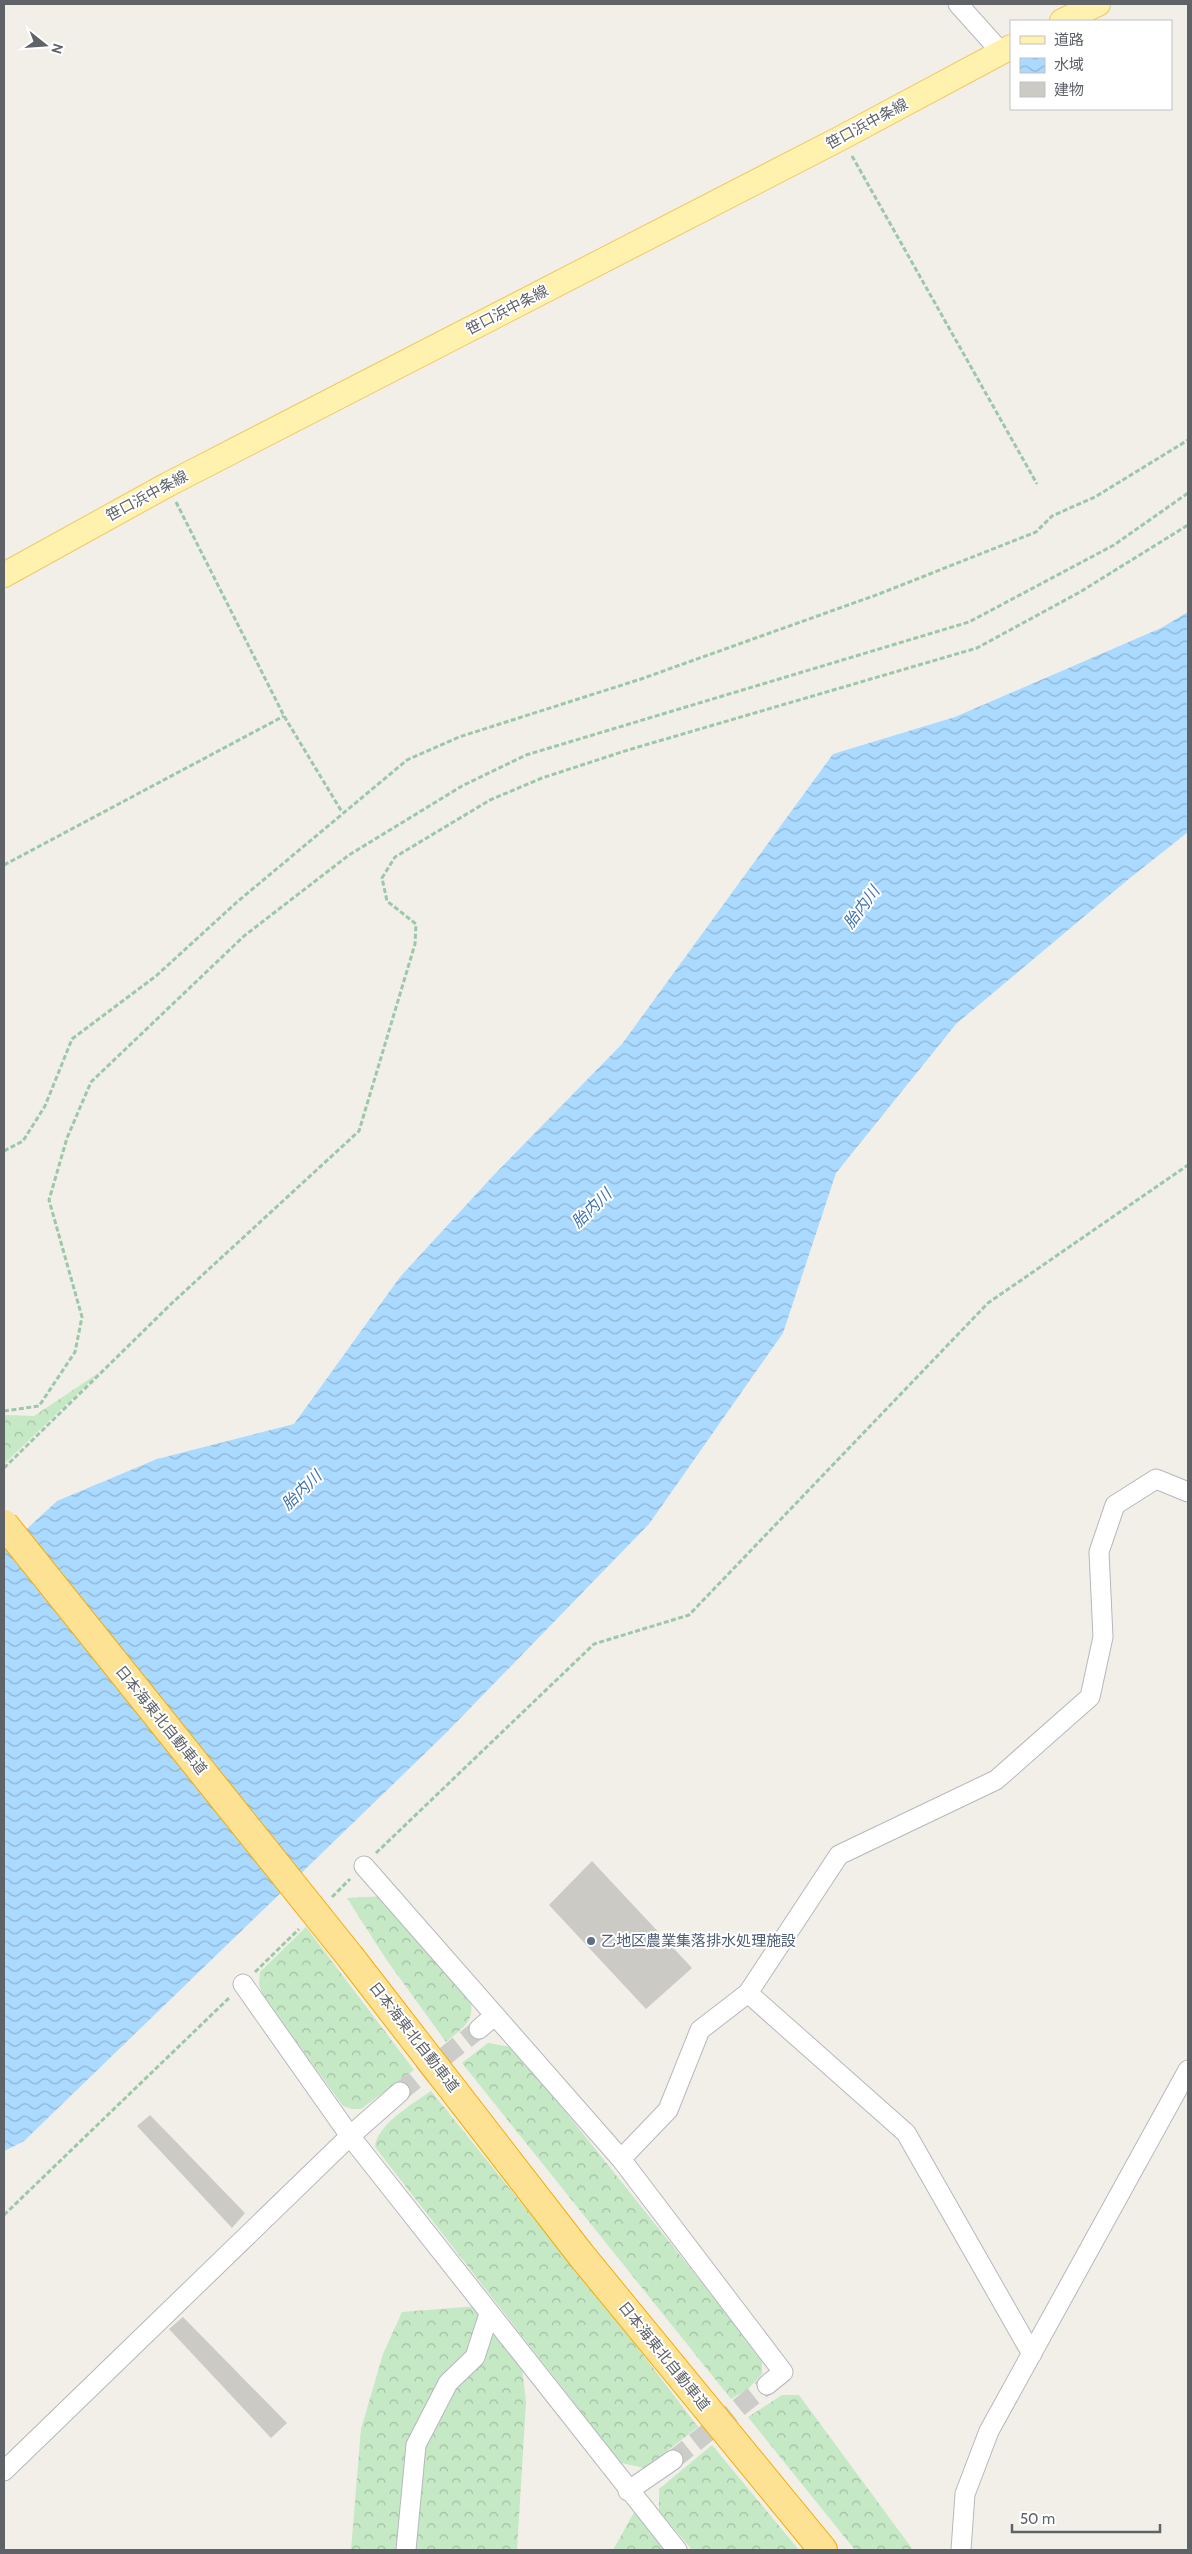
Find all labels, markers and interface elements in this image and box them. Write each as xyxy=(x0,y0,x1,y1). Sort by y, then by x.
north arrow xyxy=(20,20,70,70)
legend xyxy=(1010,20,1172,110)
text: 道路 xyxy=(1054,31,1084,49)
text: N xyxy=(47,41,67,56)
text: 水域 xyxy=(1054,56,1084,74)
text: 建物 xyxy=(1054,81,1084,99)
street label: 笹口浜中条線 xyxy=(823,95,911,153)
street label: 笹口浜中条線 xyxy=(463,282,551,338)
street label: 笹口浜中条線 xyxy=(103,467,191,525)
water label: 胎内川 xyxy=(839,881,885,932)
water label: 胎内川 xyxy=(567,1183,617,1232)
water label: 胎内川 xyxy=(277,1465,327,1514)
street label: 日本海東北自動車道 xyxy=(112,1662,210,1778)
place label: 乙地区農業集落排水処理施設 xyxy=(601,1932,796,1950)
marker: 乙地区農業集落排水処理施設 xyxy=(585,1935,597,1947)
street label: 日本海東北自動車道 xyxy=(365,1978,463,2096)
street label: 日本海東北自動車道 xyxy=(615,2298,713,2414)
scale bar xyxy=(1012,2502,1160,2534)
text: 50 m xyxy=(1020,2510,1055,2528)

